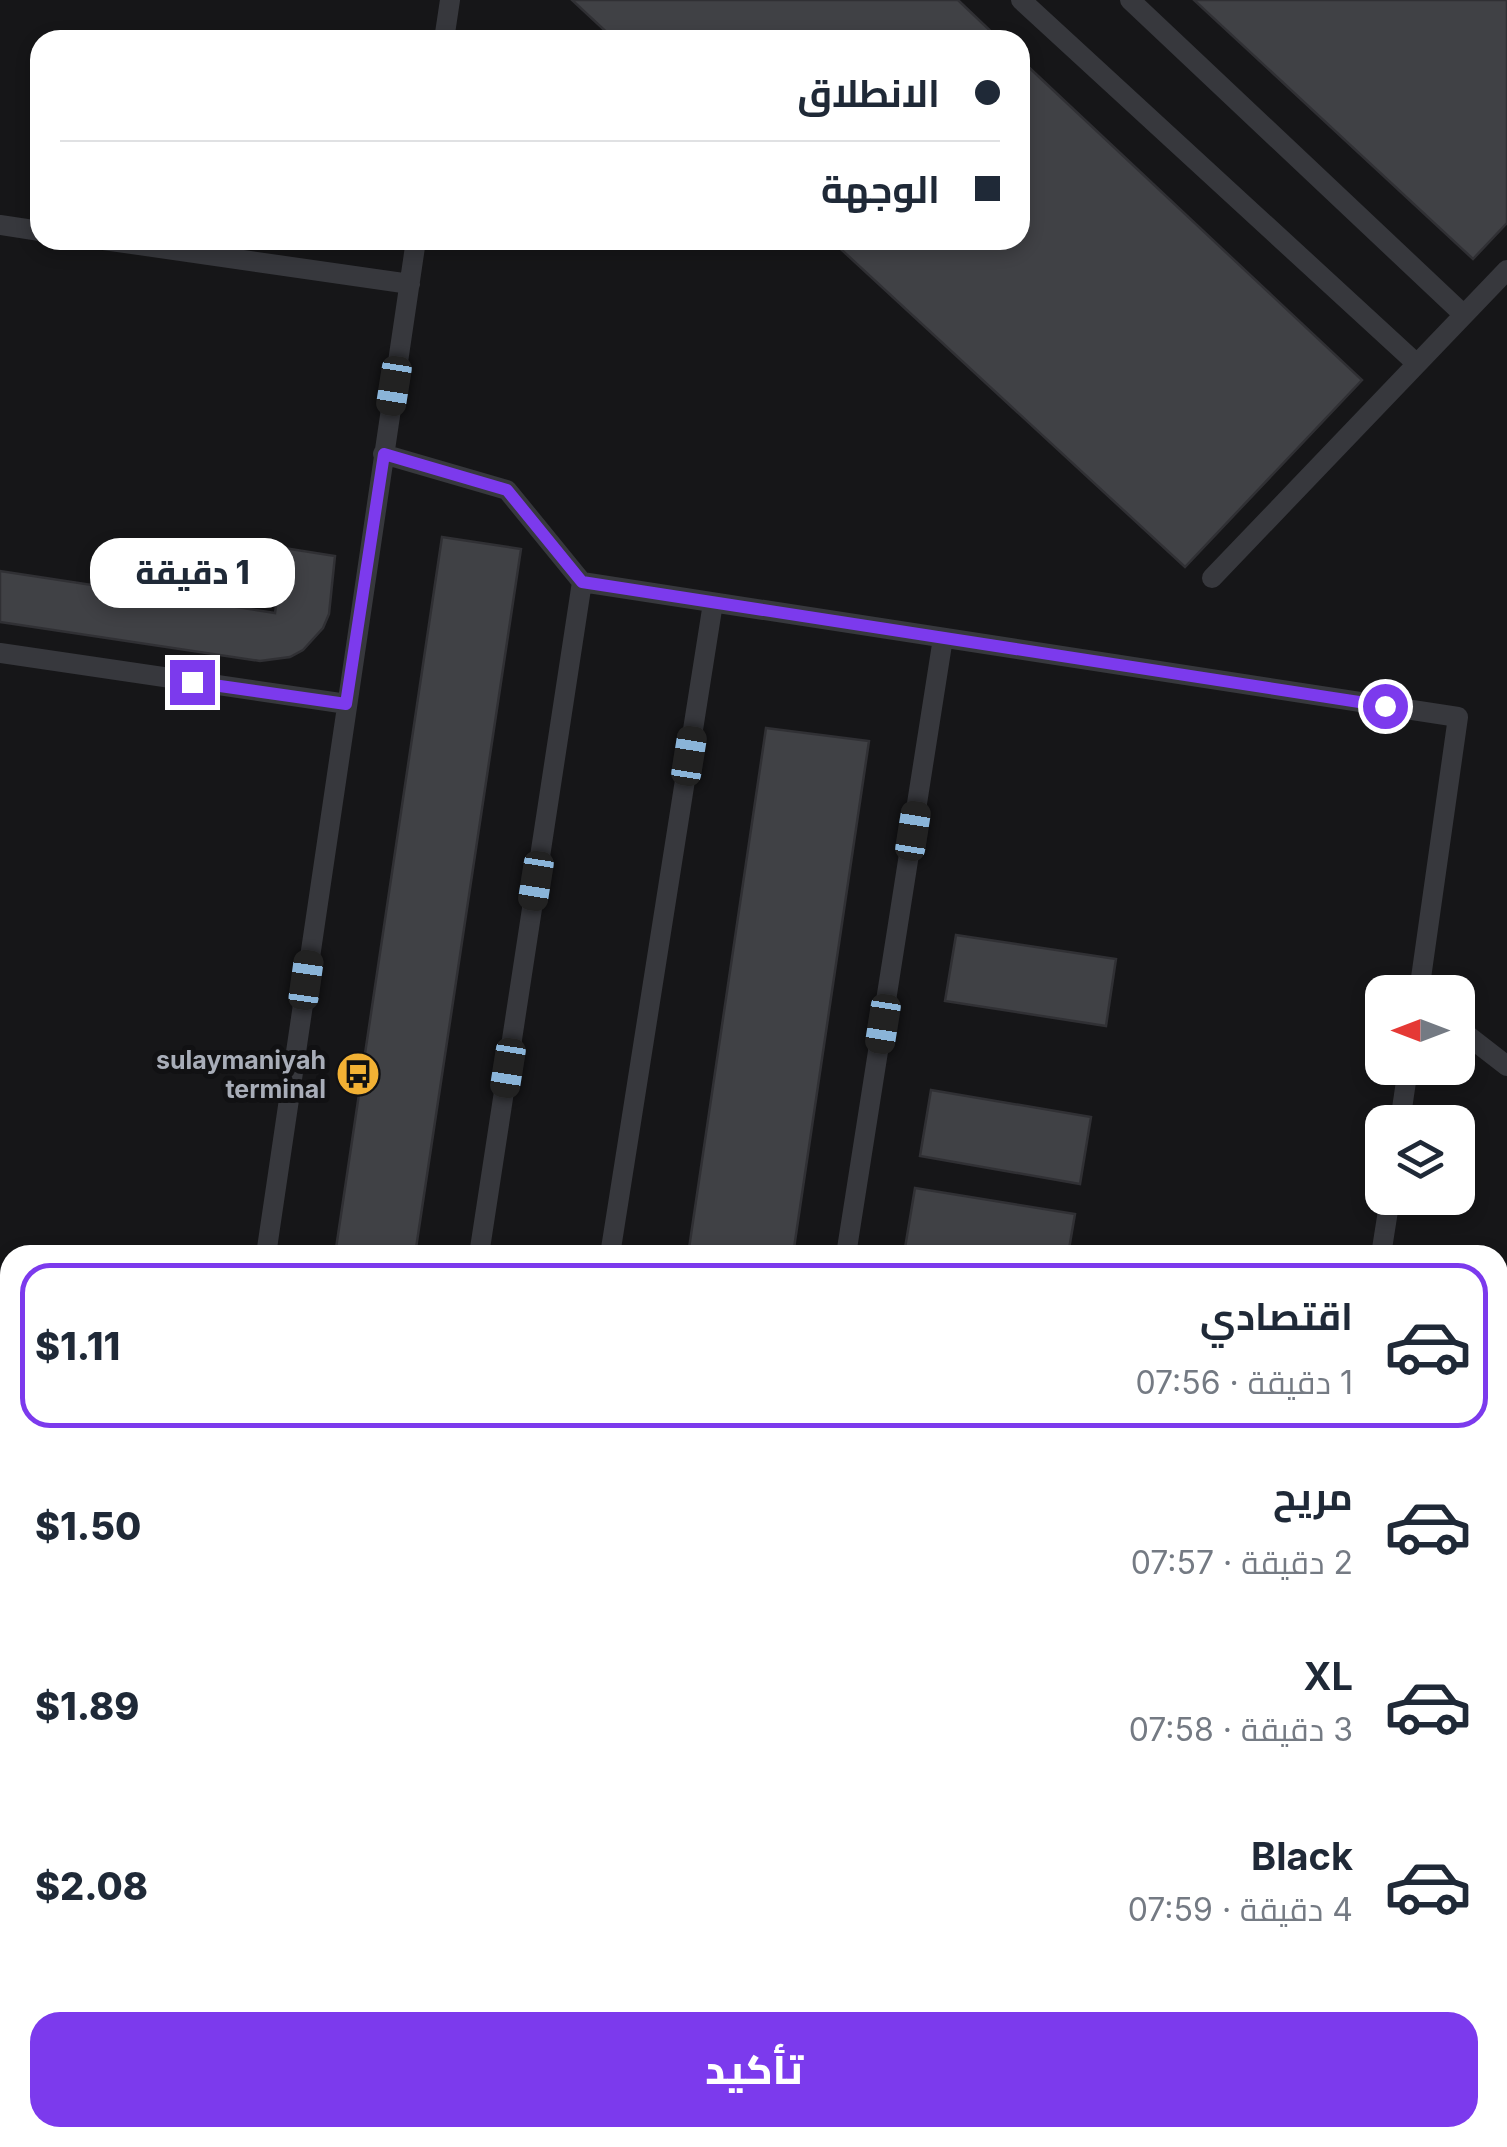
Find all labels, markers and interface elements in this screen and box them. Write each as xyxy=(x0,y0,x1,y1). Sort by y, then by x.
text: الانطلاق xyxy=(797,70,940,116)
text: الوجهة xyxy=(821,166,940,212)
car xyxy=(374,354,414,418)
callout: 1 دقيقة xyxy=(90,537,294,607)
text: 1 دقيقة xyxy=(135,553,250,592)
route end xyxy=(170,660,215,705)
route start xyxy=(1363,684,1408,729)
car xyxy=(669,724,709,788)
car xyxy=(893,799,933,863)
car xyxy=(516,849,556,913)
car xyxy=(287,948,325,1012)
north arrow xyxy=(1365,975,1475,1085)
map controls xyxy=(1365,975,1475,1215)
car xyxy=(863,992,903,1056)
car xyxy=(488,1036,528,1100)
place label: sulaymaniyah terminal xyxy=(156,1045,326,1104)
bus stop icon: sulaymaniyah terminal xyxy=(335,1051,381,1097)
button: layers xyxy=(1365,1105,1475,1215)
text: اقتصادي xyxy=(1200,1293,1353,1339)
icon: car xyxy=(1383,1301,1473,1391)
text: $1.11 xyxy=(35,1323,120,1369)
text: 1 دقيقة · 07:56 xyxy=(1135,1363,1353,1402)
text: مريح xyxy=(1273,1473,1353,1519)
icon: car xyxy=(1383,1481,1473,1571)
text: $1.50 xyxy=(35,1503,141,1549)
text: 2 دقيقة · 07:57 xyxy=(1131,1543,1353,1582)
text: XL xyxy=(1303,1653,1353,1699)
icon: car xyxy=(1383,1661,1473,1751)
text: $1.89 xyxy=(35,1683,139,1729)
text: 3 دقيقة · 07:58 xyxy=(1129,1710,1353,1749)
text: Black xyxy=(1251,1833,1353,1879)
icon: car xyxy=(1383,1841,1473,1931)
text: $2.08 xyxy=(35,1863,148,1909)
text: 4 دقيقة · 07:59 xyxy=(1128,1890,1353,1929)
button: تأكيد xyxy=(30,2012,1478,2127)

